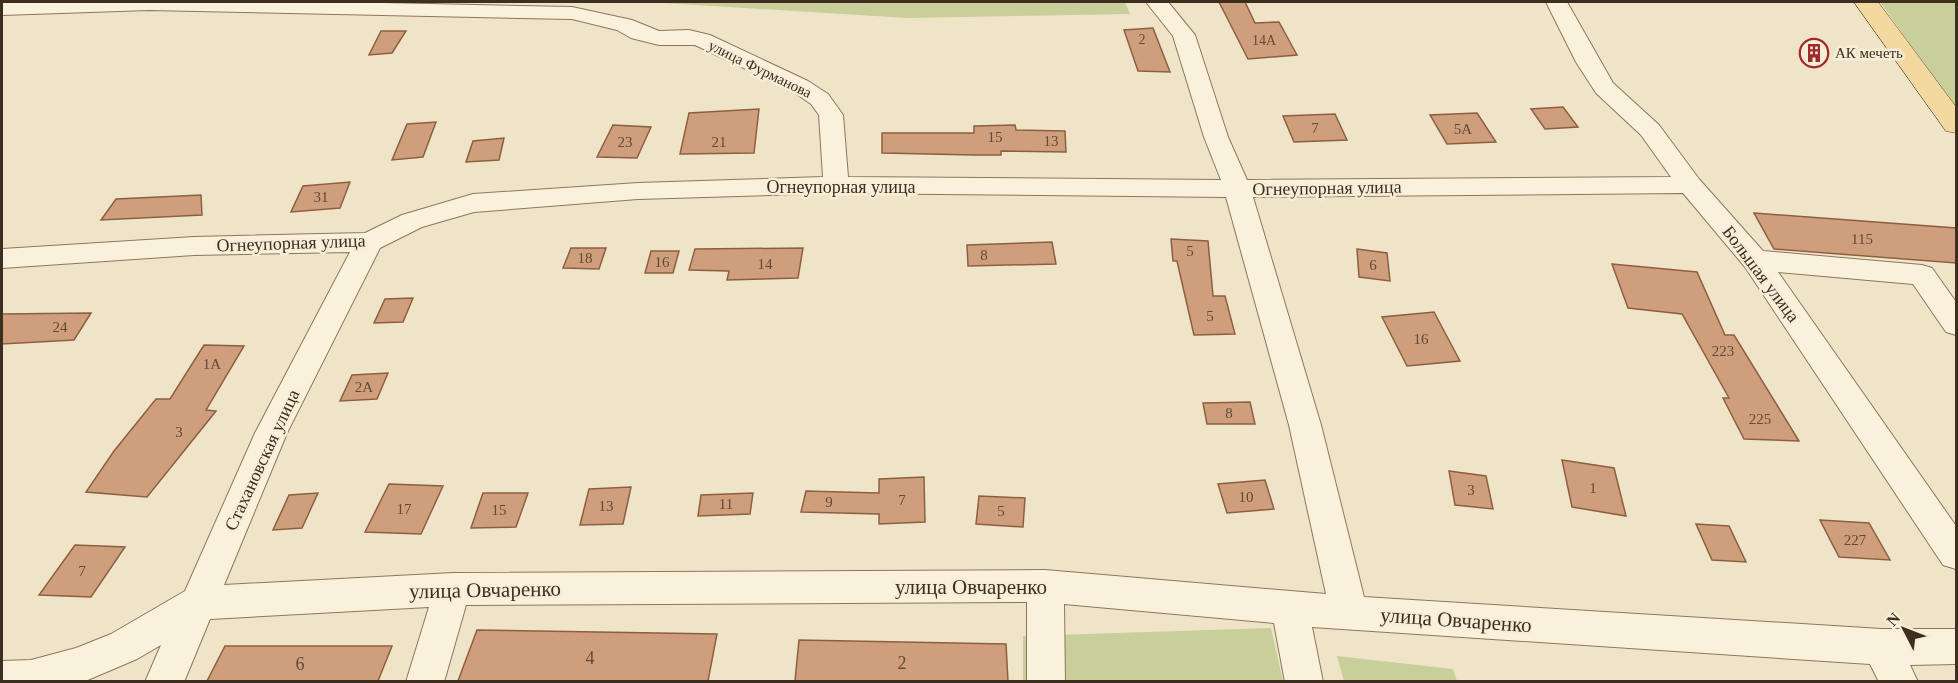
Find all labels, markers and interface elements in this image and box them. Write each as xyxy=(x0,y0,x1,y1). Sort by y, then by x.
house number: 2 xyxy=(1139,32,1146,47)
house number: 14А xyxy=(1252,33,1277,48)
street label: улица Фурманова xyxy=(706,37,814,101)
building icon: АК мечеть xyxy=(1798,37,1830,69)
place label: АК мечеть xyxy=(1835,45,1903,61)
house number: 7 xyxy=(1311,120,1319,136)
house number: 5А xyxy=(1454,121,1472,137)
house number: 15 xyxy=(988,129,1003,145)
house number: 13 xyxy=(1044,133,1059,149)
house number: 23 xyxy=(618,134,633,150)
house number: 21 xyxy=(712,134,727,150)
street label: Огнеупорная улица xyxy=(766,177,916,197)
street label: Огнеупорная улица xyxy=(1252,177,1402,199)
house number: 31 xyxy=(314,189,329,205)
street label: Большая улица xyxy=(1718,222,1804,326)
street label: Огнеупорная улица xyxy=(216,230,366,256)
house number: 115 xyxy=(1851,231,1873,247)
house number: 5 xyxy=(1186,243,1194,259)
house number: 8 xyxy=(980,247,988,263)
house number: 18 xyxy=(578,250,593,266)
house number: 16 xyxy=(655,254,670,270)
house number: 14 xyxy=(758,256,773,272)
house number: 6 xyxy=(1369,257,1377,273)
house number: 5 xyxy=(1206,308,1214,324)
house number: 24 xyxy=(53,319,68,335)
house number: 16 xyxy=(1414,331,1429,347)
house number: 223 xyxy=(1712,343,1734,359)
house number: 1А xyxy=(203,356,221,372)
house number: 2А xyxy=(355,379,373,395)
street label: Стахановская улица xyxy=(221,386,303,534)
house number: 8 xyxy=(1225,405,1233,421)
house number: 225 xyxy=(1749,411,1771,427)
house number: 3 xyxy=(175,424,183,440)
house number: 1 xyxy=(1589,480,1597,496)
house number: 3 xyxy=(1467,482,1475,498)
house number: 10 xyxy=(1239,489,1254,505)
house number: 7 xyxy=(898,492,906,508)
house number: 9 xyxy=(825,494,833,510)
house number: 11 xyxy=(719,496,733,512)
house number: 13 xyxy=(599,498,614,514)
house number: 17 xyxy=(397,501,412,517)
house number: 15 xyxy=(492,502,507,518)
house number: 5 xyxy=(997,503,1005,519)
house number: 227 xyxy=(1844,532,1867,548)
house number: 7 xyxy=(78,563,86,579)
street label: улица Овчаренко xyxy=(895,575,1047,599)
street label: улица Овчаренко xyxy=(409,577,561,603)
north arrow xyxy=(1874,599,1934,659)
street label: улица Овчаренко xyxy=(1379,603,1533,637)
text: N xyxy=(1883,609,1904,629)
house number: 4 xyxy=(586,648,595,668)
house number: 2 xyxy=(898,653,907,673)
house number: 6 xyxy=(296,654,305,674)

